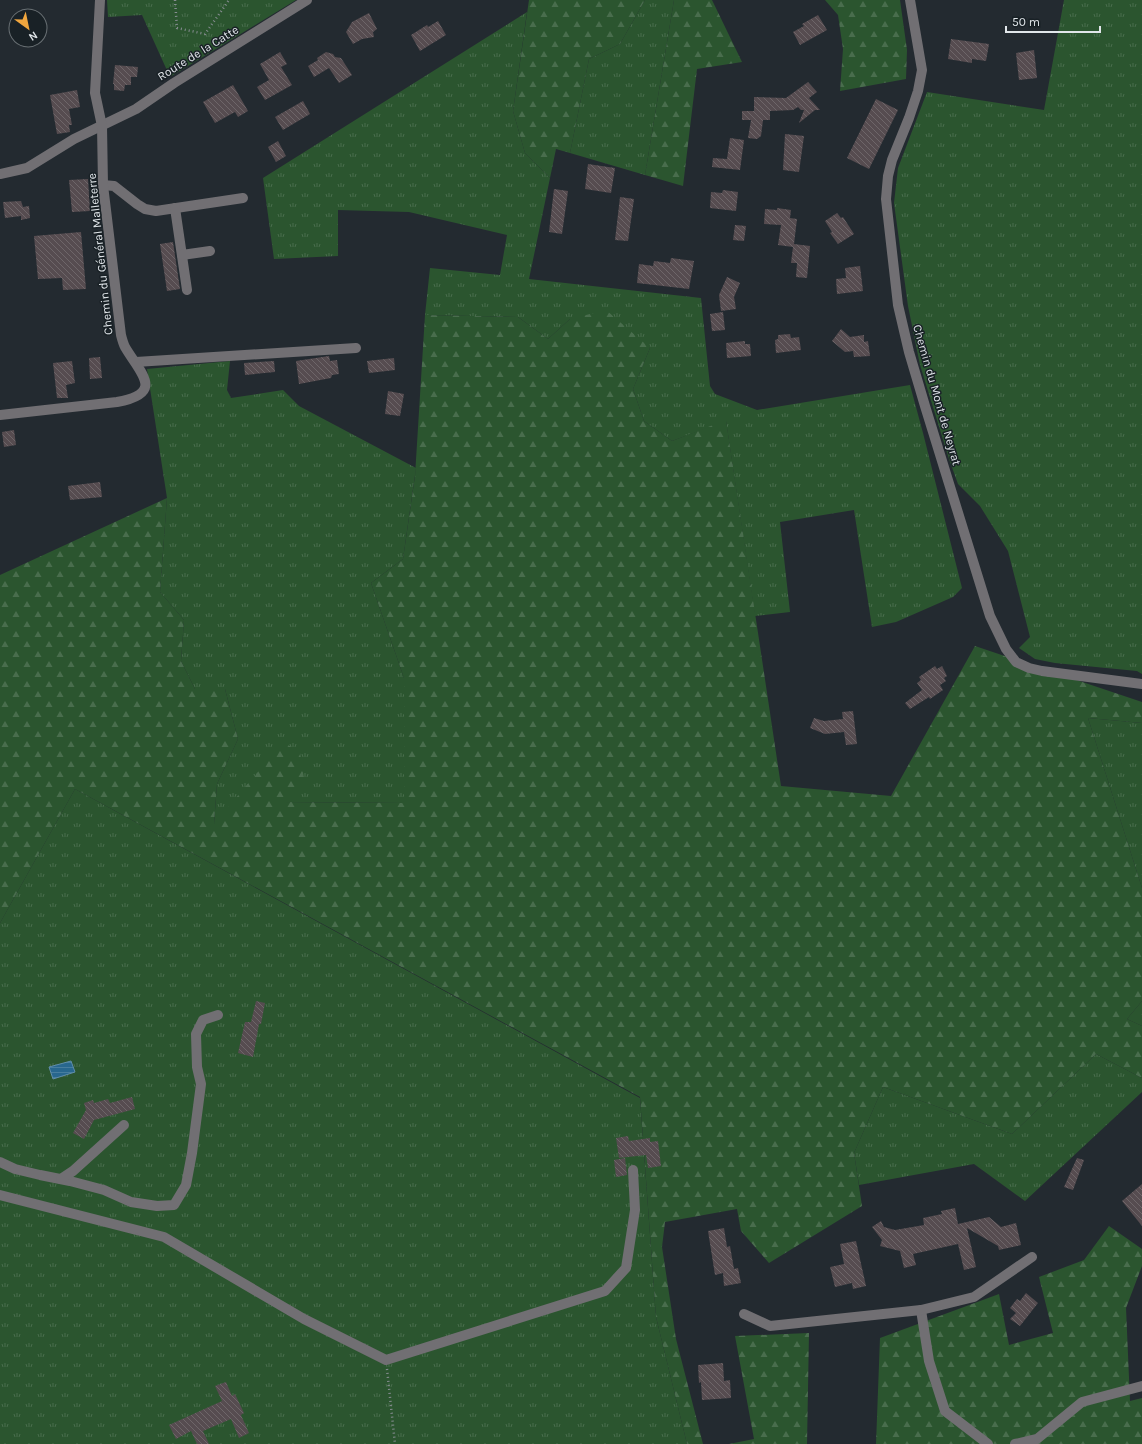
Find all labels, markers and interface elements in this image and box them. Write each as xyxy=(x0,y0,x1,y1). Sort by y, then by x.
north arrow xyxy=(8,8,48,48)
scale bar xyxy=(1006,8,1100,34)
text: 50 m xyxy=(1012,15,1040,29)
street label: Route de la Catte xyxy=(155,22,241,84)
text: N xyxy=(26,28,40,44)
street label: Chemin du Général Malleterre xyxy=(85,172,115,336)
street label: Chemin du Mont de Neyrat xyxy=(910,323,964,467)

